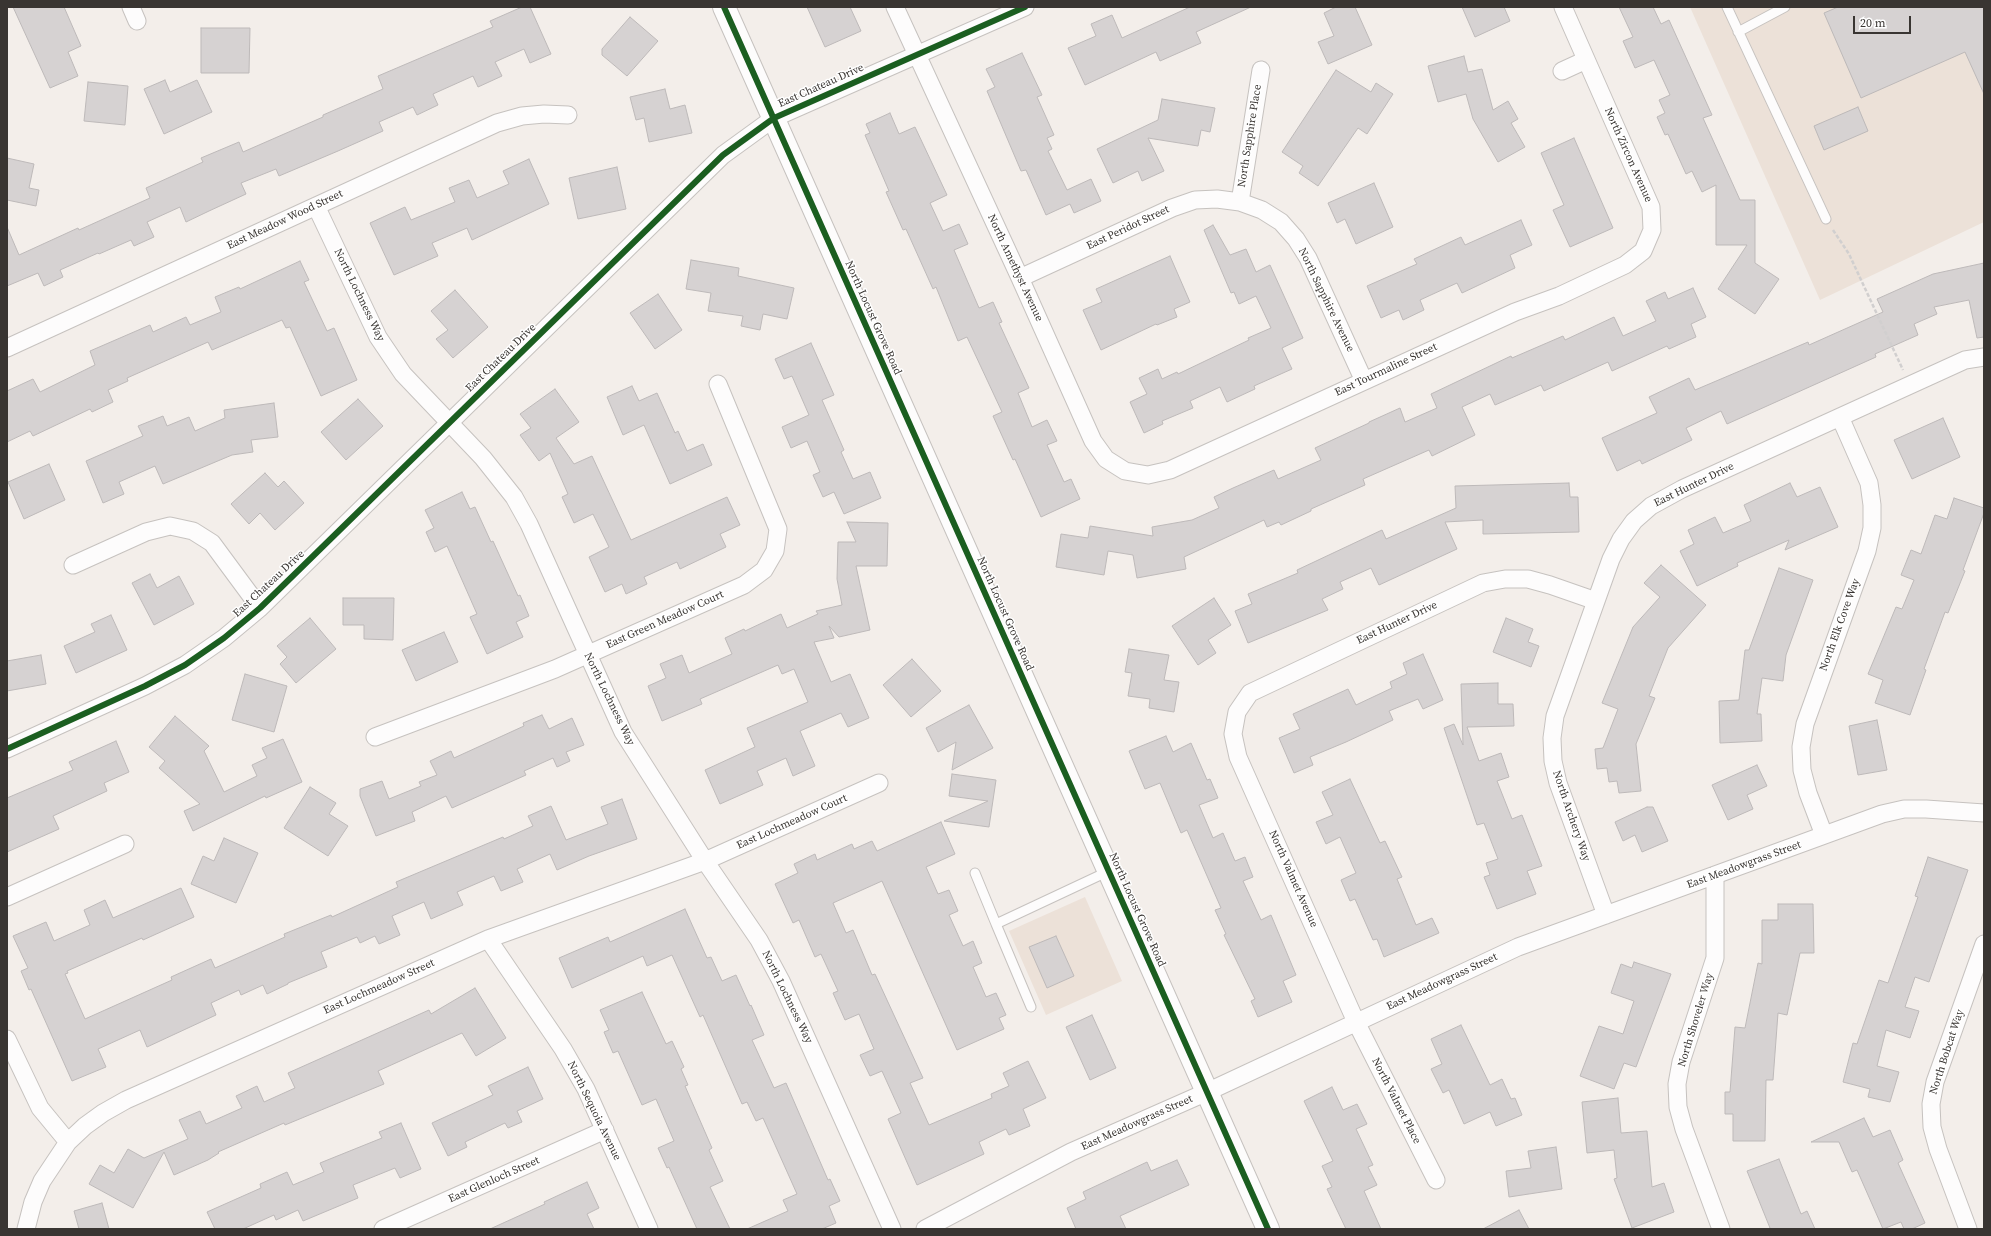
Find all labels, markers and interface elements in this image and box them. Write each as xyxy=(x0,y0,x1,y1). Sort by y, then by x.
scale bar xyxy=(1855,8,1913,34)
text: 20 m xyxy=(1860,15,1886,31)
street label: East Chateau Drive xyxy=(776,61,866,111)
street label: North Sapphire Place xyxy=(1235,84,1265,188)
street label: North Zircon Avenue xyxy=(1601,106,1655,204)
street label: East Meadow Wood Street xyxy=(225,187,345,253)
street label: East Peridot Street xyxy=(1085,203,1171,253)
street label: North Amethyst Avenue xyxy=(984,212,1046,324)
street label: North Sapphire Avenue xyxy=(1295,246,1357,354)
street label: North Lochness Way xyxy=(331,247,387,343)
street label: North Locust Grove Road xyxy=(842,259,904,377)
street label: East Chateau Drive xyxy=(463,321,539,395)
street label: East Tourmaline Street xyxy=(1333,340,1439,400)
street label: East Hunter Drive xyxy=(1652,460,1736,510)
street label: East Chateau Drive xyxy=(231,548,307,620)
street label: North Locust Grove Road xyxy=(974,555,1036,673)
street label: North Elk Cove Way xyxy=(1817,577,1863,673)
street label: East Green Meadow Court xyxy=(604,588,726,652)
street label: East Hunter Drive xyxy=(1355,599,1439,647)
street label: North Lochness Way xyxy=(581,651,637,747)
street label: North Archery Way xyxy=(1549,769,1593,863)
street label: East Lochmeadow Court xyxy=(735,792,849,852)
street label: North Valmet Avenue xyxy=(1266,828,1320,930)
street label: East Meadowgrass Street xyxy=(1685,838,1803,892)
street label: North Locust Grove Road xyxy=(1106,851,1168,969)
street label: North Lochness Way xyxy=(759,949,815,1045)
street label: East Meadowgrass Street xyxy=(1384,950,1500,1014)
street label: East Lochmeadow Street xyxy=(321,957,437,1017)
street label: North Shoveler Way xyxy=(1675,971,1717,1069)
street label: North Bobcat Way xyxy=(1927,1008,1967,1096)
street label: North Valmet Place xyxy=(1369,1056,1423,1146)
street label: North Sequoia Avenue xyxy=(564,1059,624,1163)
street label: East Meadowgrass Street xyxy=(1079,1092,1195,1154)
street label: East Glenloch Street xyxy=(446,1154,542,1206)

